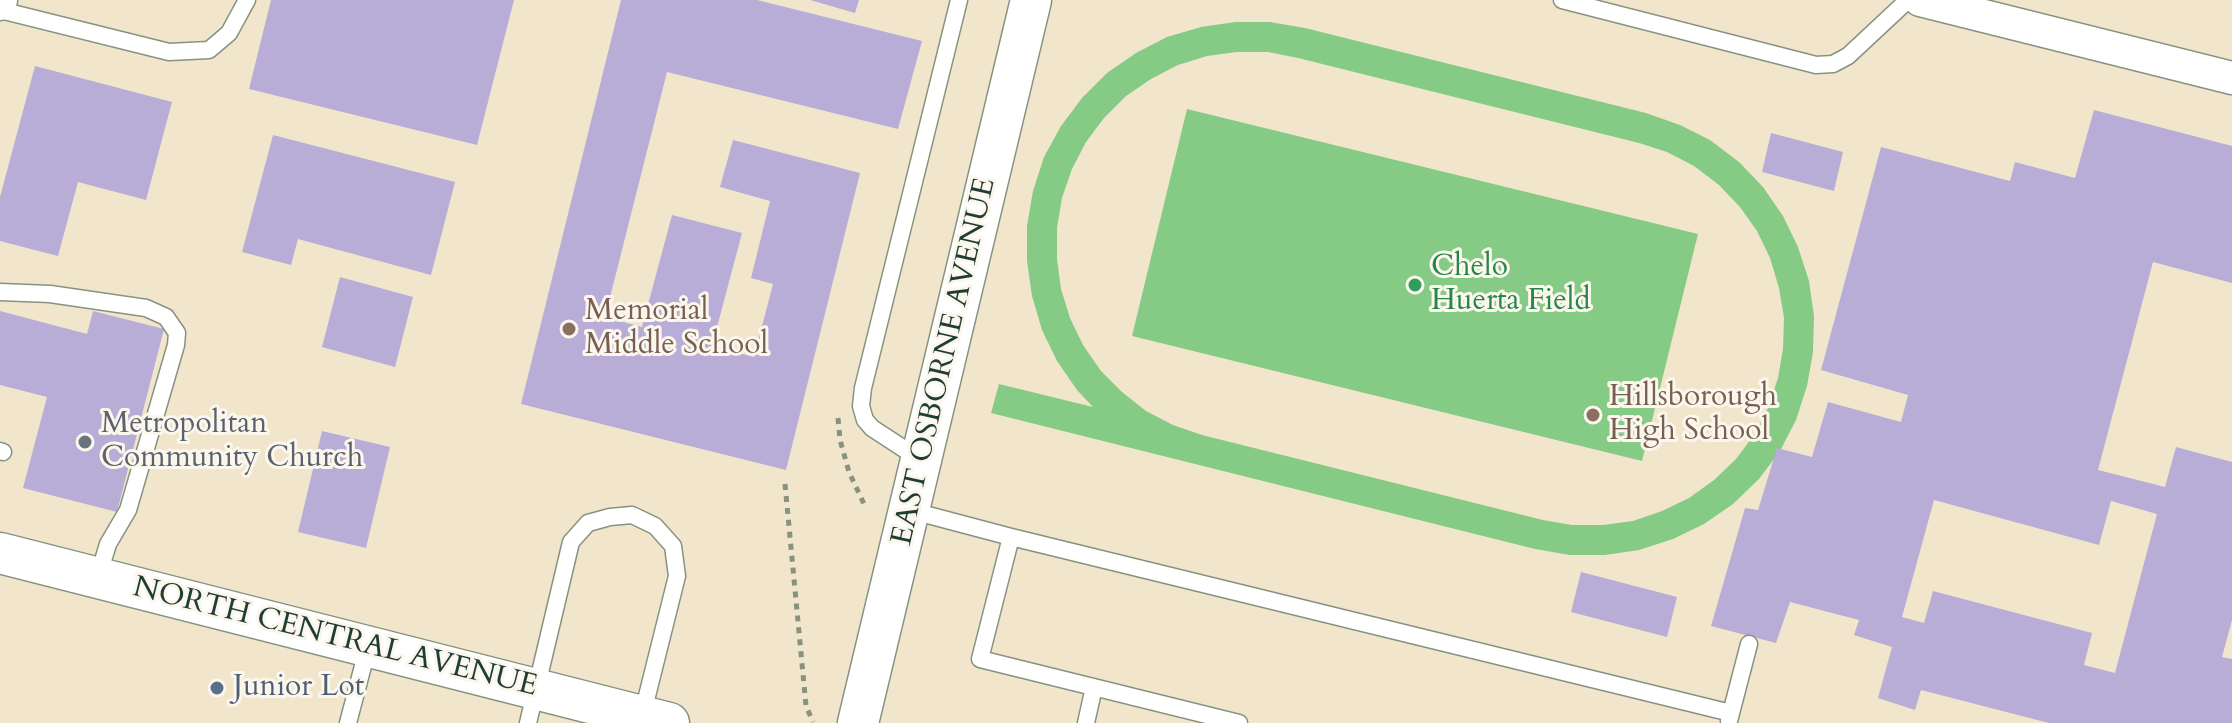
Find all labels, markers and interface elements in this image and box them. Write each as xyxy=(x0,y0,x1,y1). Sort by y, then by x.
street label: EAST OSBORNE AVENUE xyxy=(885,175,1005,549)
place label: Chelo Huerta Field xyxy=(1431,250,1590,320)
marker: Chelo Huerta Field xyxy=(1406,276,1424,294)
place label: Memorial Middle School xyxy=(585,294,768,364)
marker: Memorial Middle School xyxy=(560,320,578,338)
place label: Hillsborough High School xyxy=(1609,380,1777,450)
marker: Hillsborough High School xyxy=(1584,406,1602,424)
place label: Metropolitan Community Church xyxy=(101,407,363,478)
marker: Metropolitan Community Church xyxy=(76,433,94,451)
street label: NORTH CENTRAL AVENUE xyxy=(129,570,541,706)
place label: Junior Lot xyxy=(233,670,364,706)
marker: Junior Lot xyxy=(208,679,226,697)

